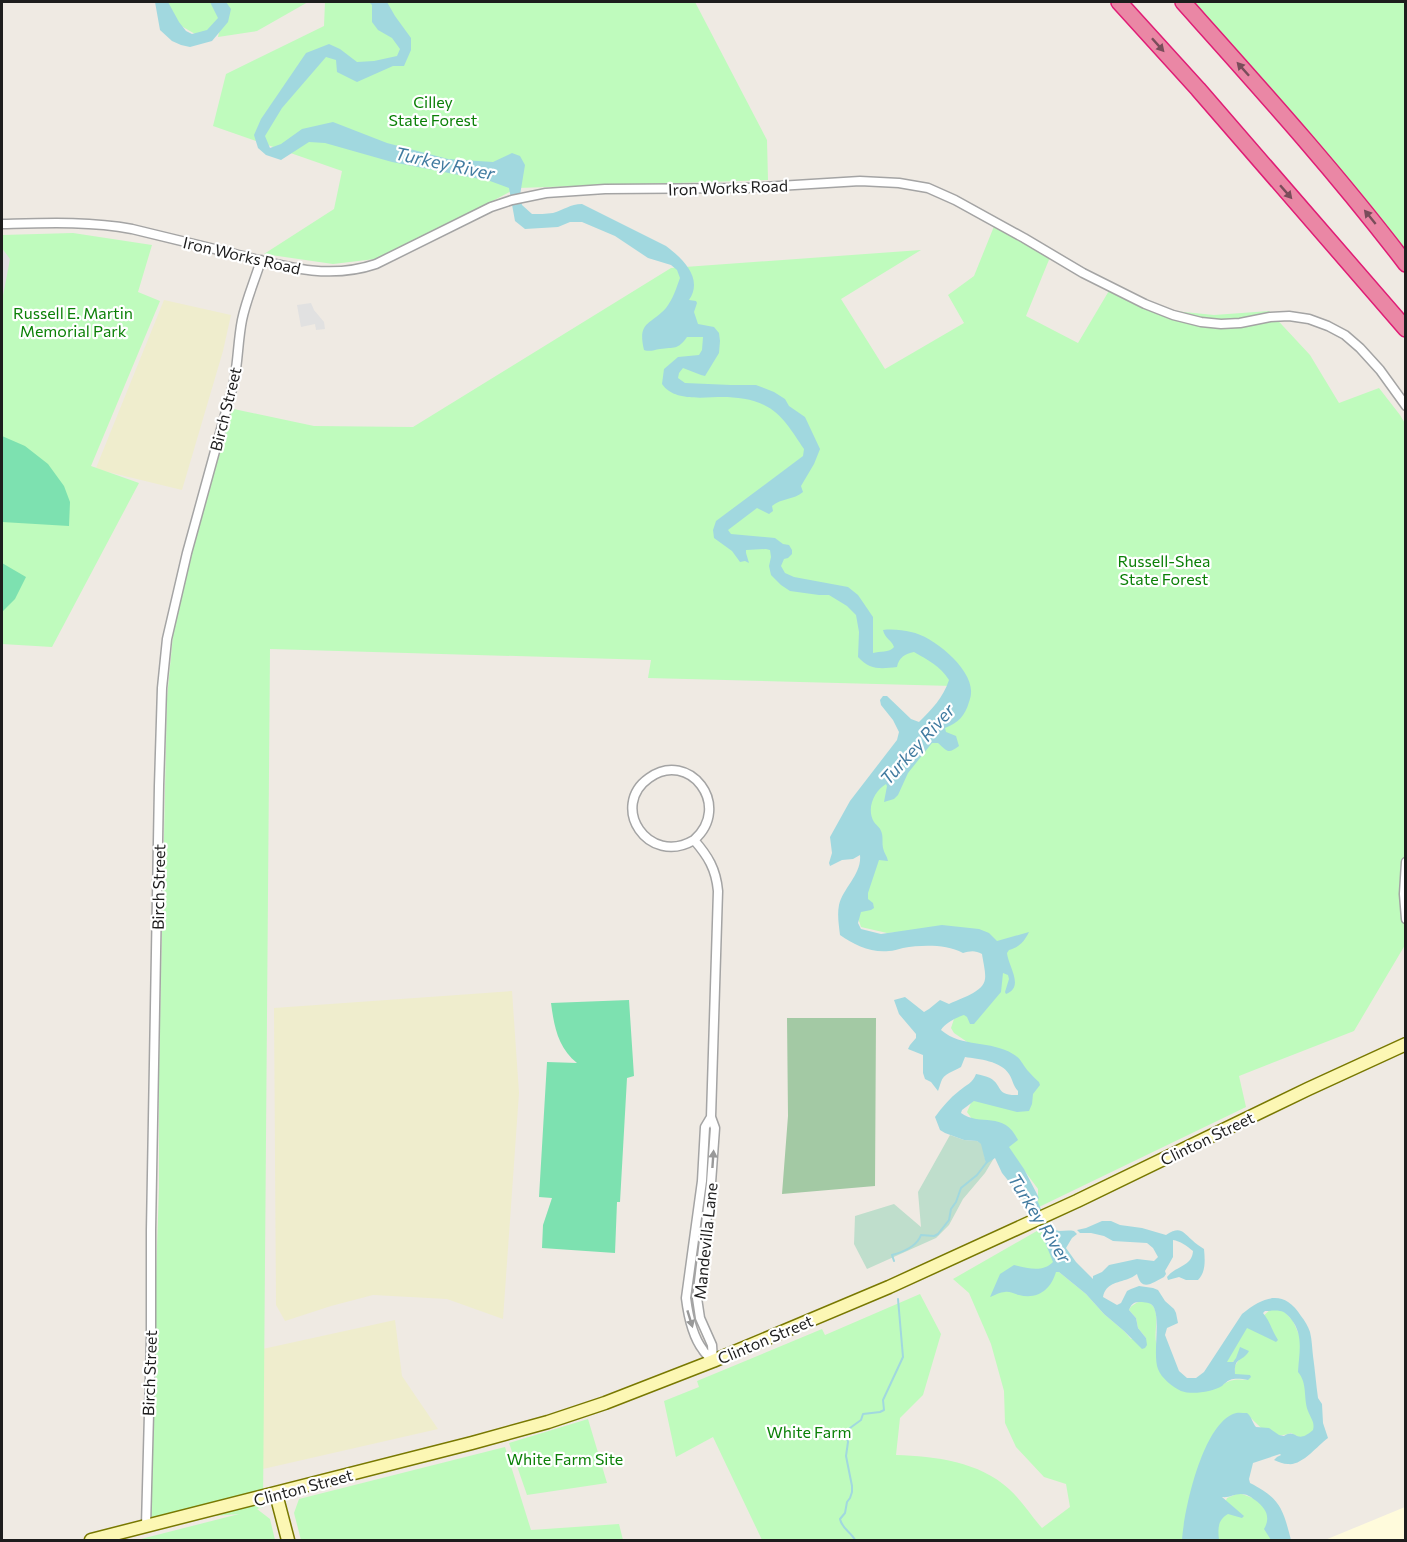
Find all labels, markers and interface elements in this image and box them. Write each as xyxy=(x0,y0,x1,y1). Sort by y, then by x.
one-way arrow xyxy=(1151,37,1164,52)
one-way arrow xyxy=(1237,62,1250,77)
park label: Cilley State Forest xyxy=(389,92,478,129)
water label: Turkey River xyxy=(393,142,498,184)
street label: Iron Works Road xyxy=(668,175,788,199)
one-way arrow xyxy=(1279,184,1292,199)
one-way arrow xyxy=(1364,210,1376,225)
street label: Iron Works Road xyxy=(181,232,303,278)
park label: Russell E. Martin Memorial Park xyxy=(13,303,133,340)
street label: Birch Street xyxy=(205,365,245,453)
park label: Russell-Shea State Forest xyxy=(1118,551,1210,588)
water label: Turkey River xyxy=(875,698,960,789)
street label: Birch Street xyxy=(148,843,168,930)
street label: Clinton Street xyxy=(1157,1107,1257,1169)
one-way arrow xyxy=(708,1149,718,1168)
water label: Turkey River xyxy=(1004,1169,1077,1267)
street label: Mandevilla Lane xyxy=(689,1182,721,1300)
one-way arrow xyxy=(686,1310,695,1328)
street label: Clinton Street xyxy=(714,1310,816,1368)
street label: Birch Street xyxy=(138,1329,160,1416)
park label: White Farm xyxy=(766,1422,852,1441)
park label: White Farm Site xyxy=(507,1449,623,1468)
street label: Clinton Street xyxy=(251,1465,355,1509)

